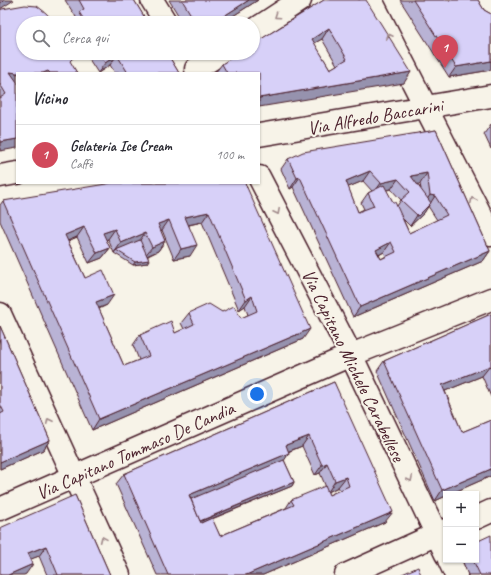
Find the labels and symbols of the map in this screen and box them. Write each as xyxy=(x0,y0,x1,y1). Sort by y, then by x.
one-way arrow xyxy=(274,11,281,19)
one-way arrow xyxy=(387,33,394,40)
pin: 1 xyxy=(432,35,458,68)
street label: Via Alfredo Baccarini xyxy=(306,93,447,141)
one-way arrow xyxy=(471,197,478,204)
one-way arrow xyxy=(272,208,280,215)
street label: Via Capitano Michele Carabellese xyxy=(296,265,411,467)
your location xyxy=(247,384,267,404)
street label: Via Capitano Tommaso De Candia xyxy=(33,396,240,505)
one-way arrow xyxy=(46,418,54,425)
one-way arrow xyxy=(405,474,413,482)
one-way arrow xyxy=(100,536,108,544)

